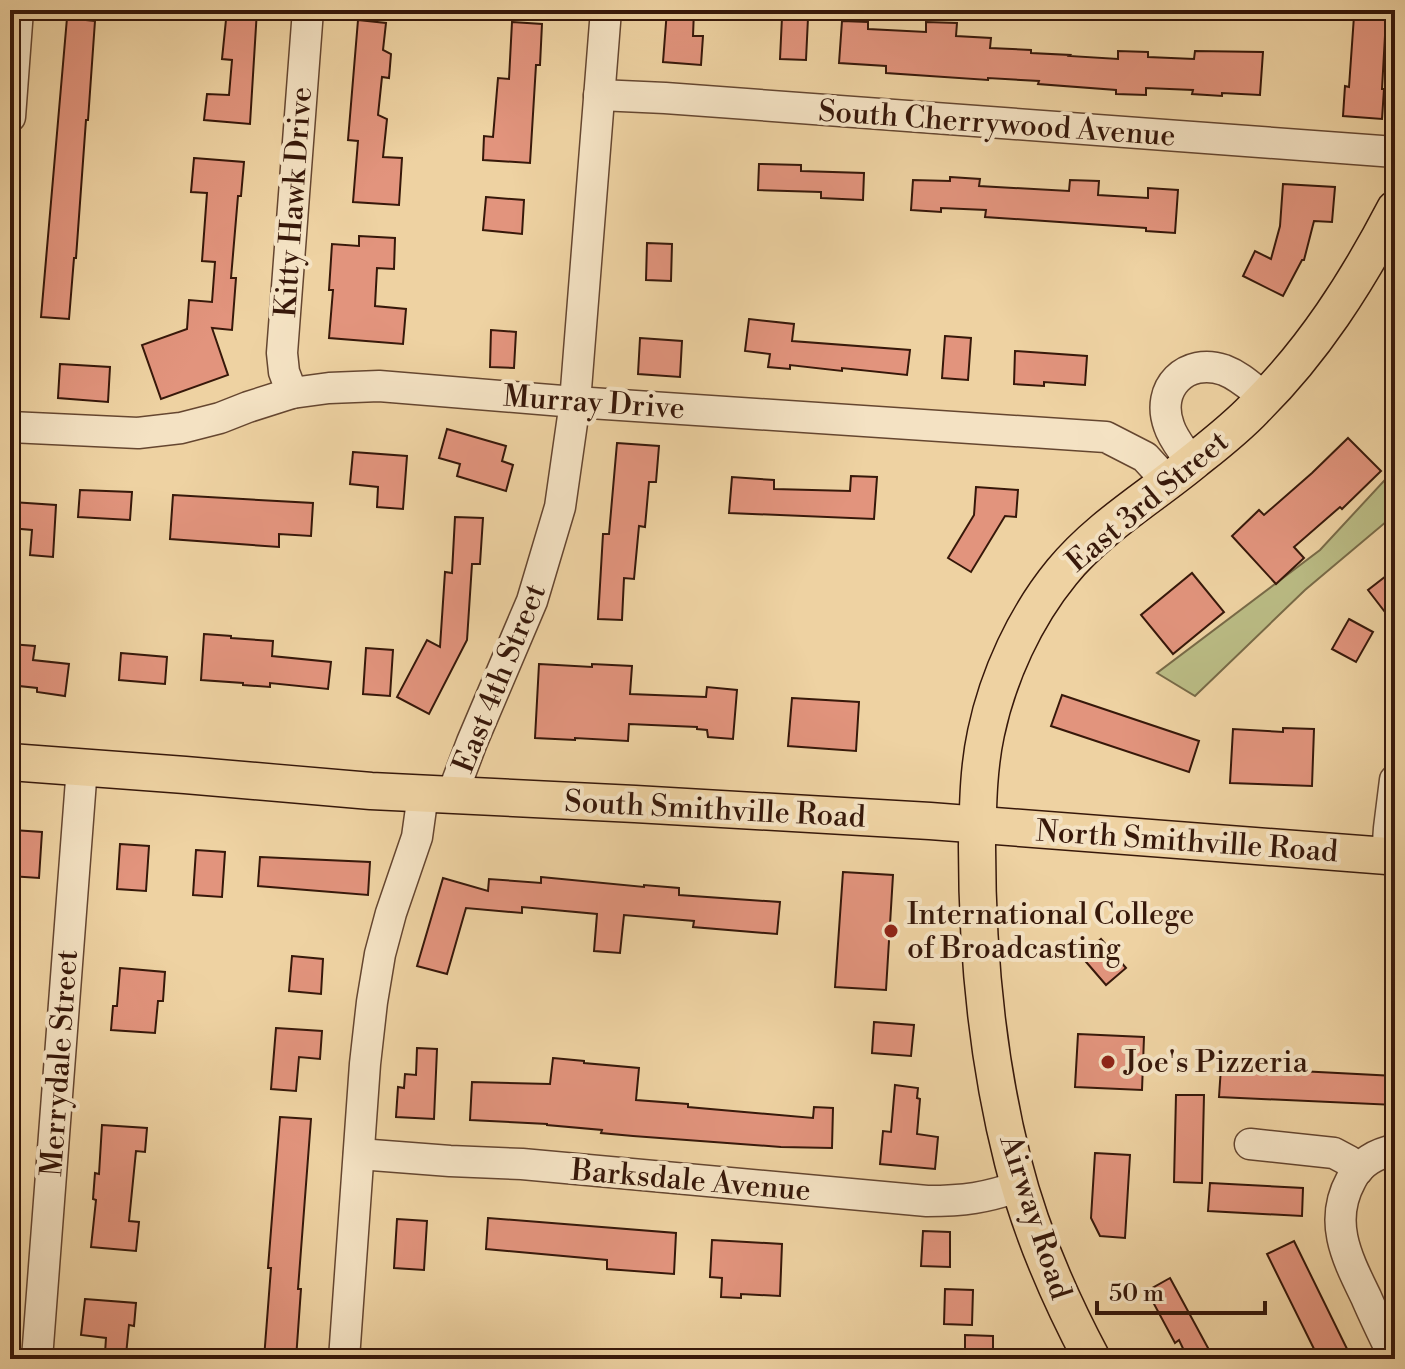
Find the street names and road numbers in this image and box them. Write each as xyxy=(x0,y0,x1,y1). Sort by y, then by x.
street label: Kitty Hawk Drive xyxy=(267,85,321,319)
street label: South Cherrywood Avenue xyxy=(817,93,1177,155)
street label: Murray Drive xyxy=(502,378,686,428)
street label: East 3rd Street xyxy=(1059,423,1237,581)
street label: East 4th Street xyxy=(445,578,555,778)
street label: South Smithville Road xyxy=(563,783,866,837)
street label: North Smithville Road xyxy=(1035,812,1339,872)
street label: Merrydale Street xyxy=(33,948,87,1178)
street label: Airway Road xyxy=(990,1129,1079,1304)
street label: Barksdale Avenue xyxy=(569,1152,812,1210)

